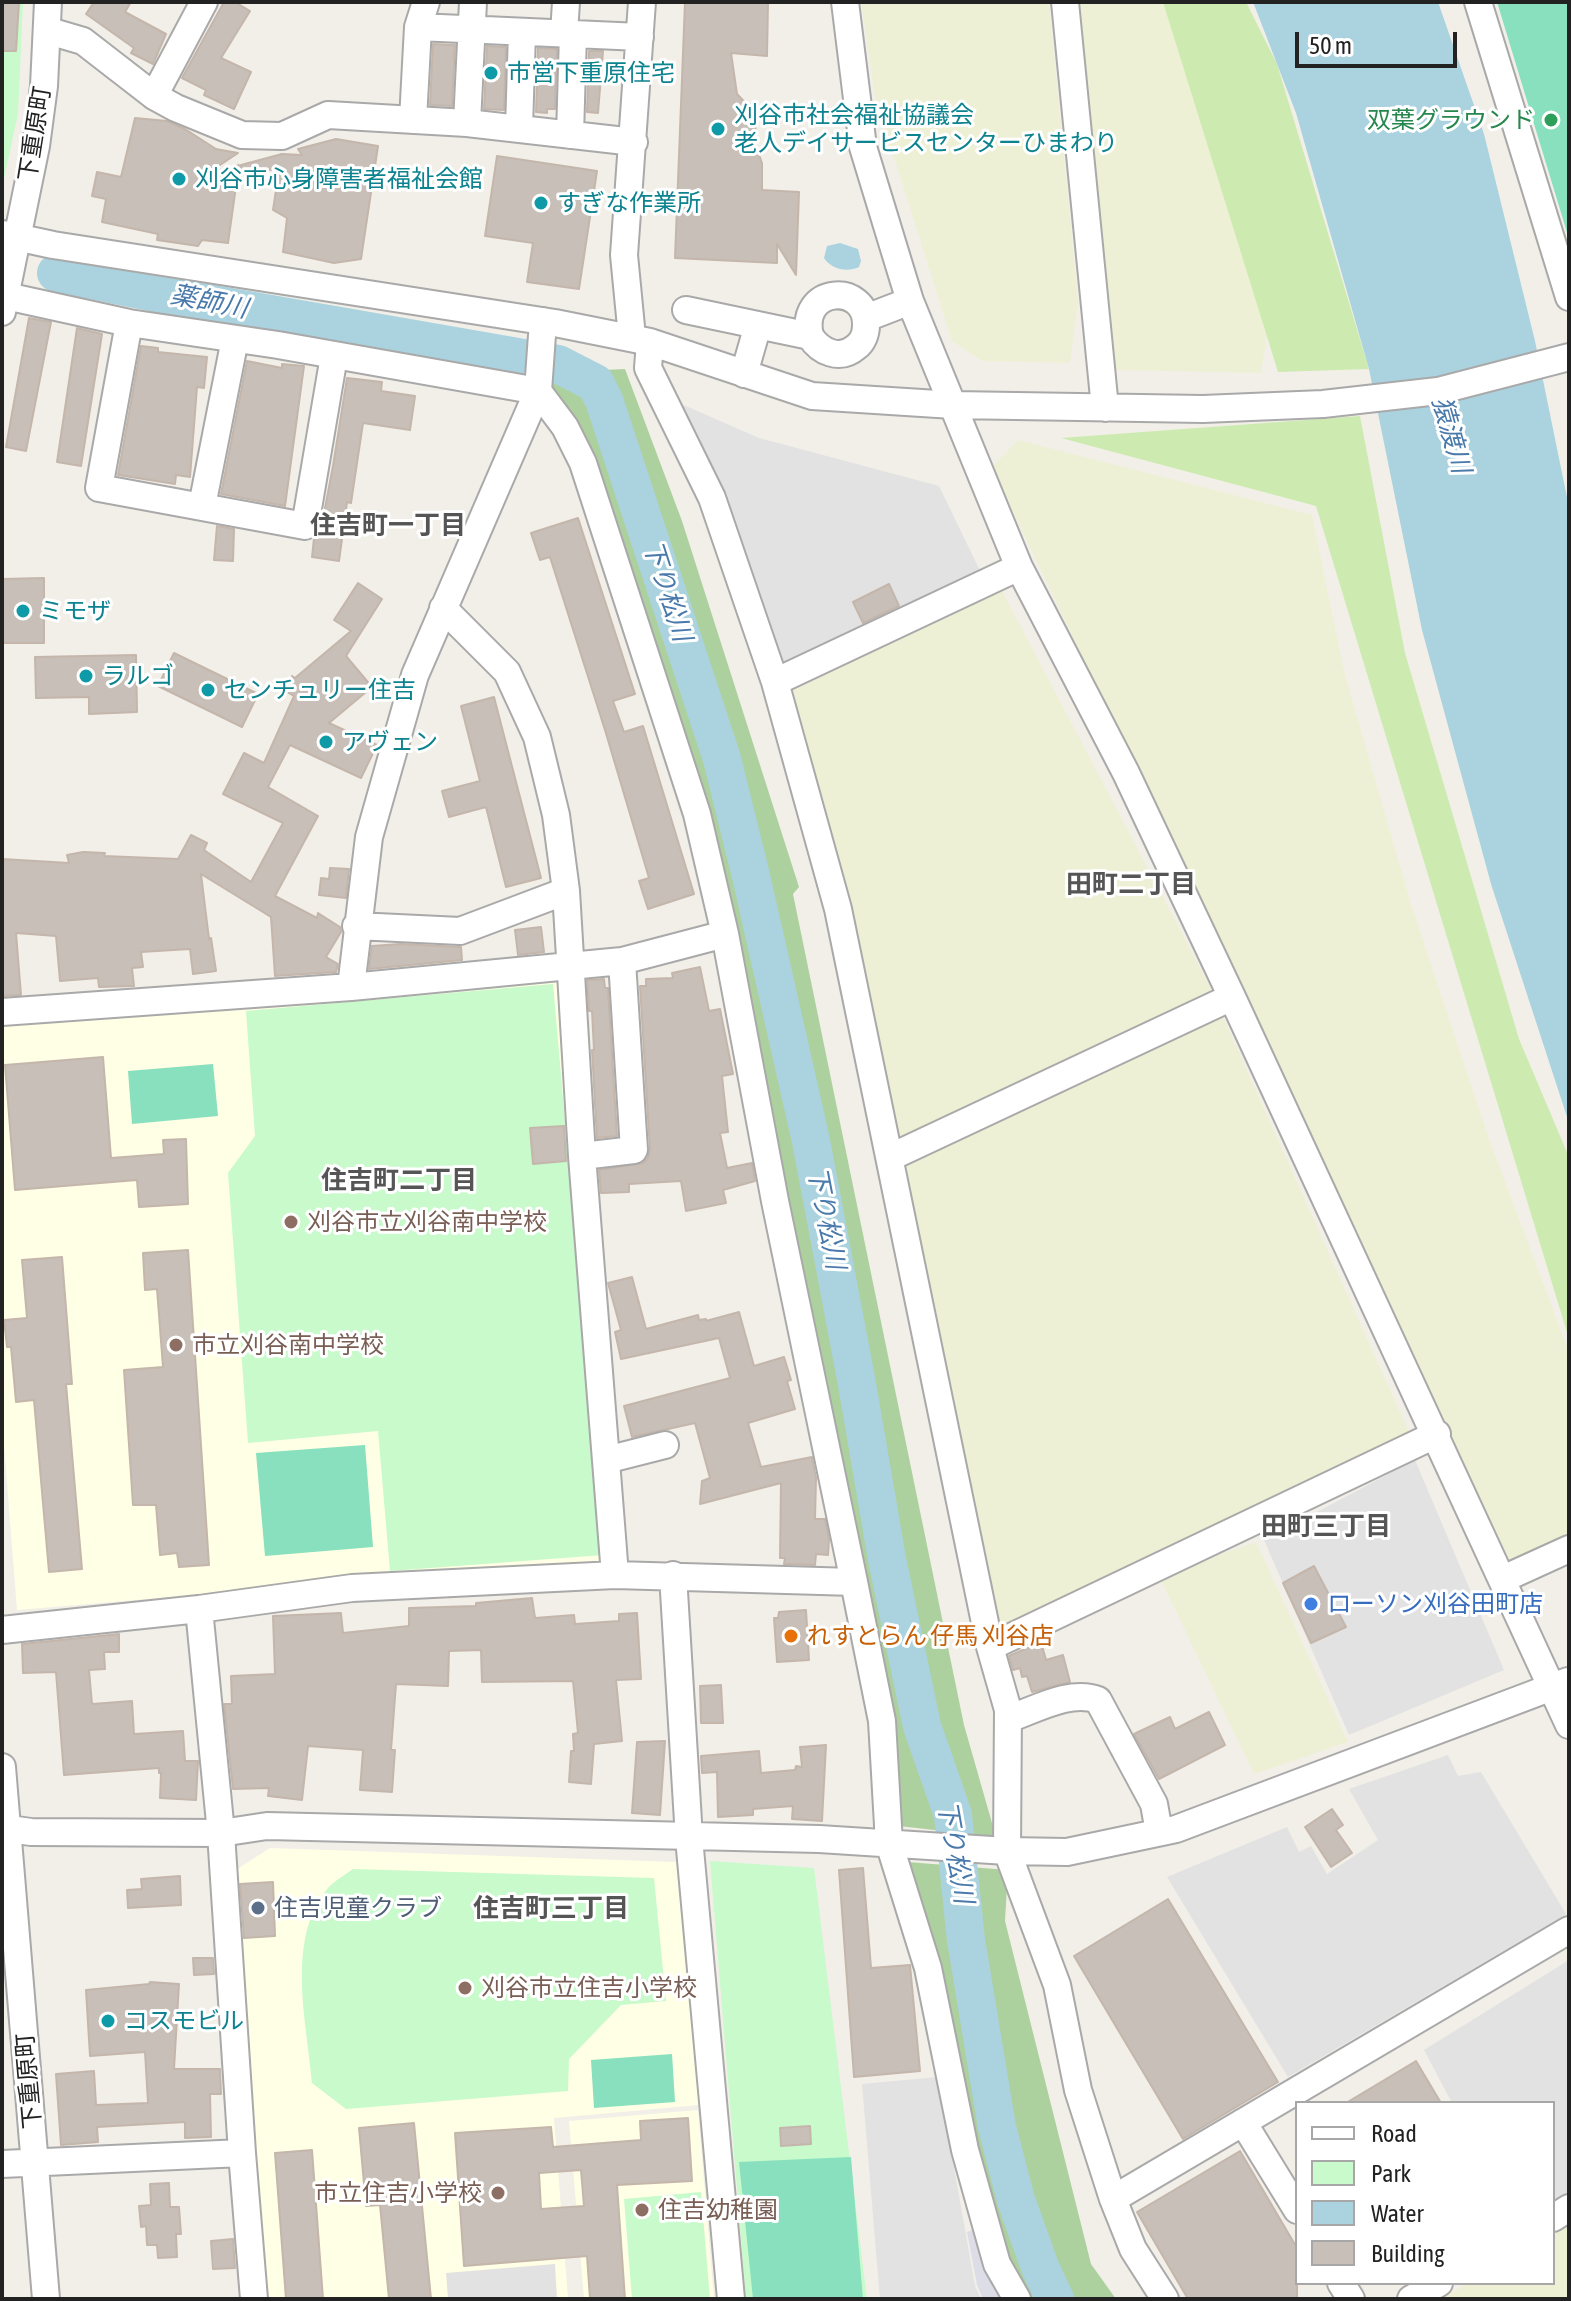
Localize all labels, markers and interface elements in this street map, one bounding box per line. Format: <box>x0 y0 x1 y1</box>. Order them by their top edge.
scale bar <box>1299 16 1461 66</box>
text: 50 m <box>1309 32 1352 59</box>
place label: 市営下重原住宅 <box>507 59 675 87</box>
marker: 市営下重原住宅 <box>482 64 500 82</box>
street label: 下重原町 <box>13 84 57 184</box>
place label: 刈谷市社会福祉協議会 老人デイサービスセンターひまわり <box>734 101 1118 157</box>
place label: 双葉グラウンド <box>1367 106 1535 134</box>
marker: 双葉グラウンド <box>1542 111 1560 129</box>
marker: 刈谷市社会福祉協議会 老人デイサービスセンターひまわり <box>709 120 727 138</box>
place label: 刈谷市心身障害者福祉会館 <box>195 165 483 193</box>
marker: 刈谷市心身障害者福祉会館 <box>170 170 188 188</box>
place label: すぎな作業所 <box>557 189 701 217</box>
marker: すぎな作業所 <box>532 194 550 212</box>
water label: 薬師川 <box>168 279 250 325</box>
water label: 猿渡川 <box>1425 393 1477 477</box>
district label: 住吉町一丁目 <box>310 510 466 542</box>
water label: 下り松川 <box>636 537 698 645</box>
place label: ミモザ <box>39 597 111 625</box>
marker: ミモザ <box>14 602 32 620</box>
place label: ラルゴ <box>102 662 174 690</box>
marker: ラルゴ <box>77 667 95 685</box>
place label: センチュリー住吉 <box>224 676 416 704</box>
marker: センチュリー住吉 <box>199 681 217 699</box>
place label: アヴェン <box>342 728 438 756</box>
marker: アヴェン <box>317 733 335 751</box>
district label: 田町二丁目 <box>1066 869 1196 901</box>
water label: 下り松川 <box>801 1164 851 1272</box>
district label: 住吉町二丁目 <box>321 1165 477 1197</box>
place label: 刈谷市立刈谷南中学校 <box>307 1208 547 1236</box>
marker: 刈谷市立刈谷南中学校 <box>282 1213 300 1231</box>
place label: 市立刈谷南中学校 <box>192 1331 384 1359</box>
marker: 市立刈谷南中学校 <box>167 1336 185 1354</box>
district label: 田町三丁目 <box>1261 1511 1391 1543</box>
place label: ローソン刈谷田町店 <box>1327 1590 1543 1618</box>
marker: ローソン刈谷田町店 <box>1302 1595 1320 1613</box>
place label: れすとらん 仔馬 刈谷店 <box>807 1622 1054 1650</box>
marker: れすとらん 仔馬 刈谷店 <box>782 1627 800 1645</box>
water label: 下り松川 <box>931 1798 979 1906</box>
district label: 住吉町三丁目 <box>473 1893 629 1925</box>
place label: 住吉児童クラブ <box>274 1894 442 1922</box>
marker: 住吉児童クラブ <box>249 1899 267 1917</box>
place label: 刈谷市立住吉小学校 <box>481 1974 697 2002</box>
marker: 刈谷市立住吉小学校 <box>456 1979 474 1997</box>
place label: コスモビル <box>124 2007 244 2035</box>
marker: コスモビル <box>99 2012 117 2030</box>
street label: 下重原町 <box>10 2032 48 2130</box>
legend <box>1295 2101 1555 2285</box>
text: Road <box>1371 2120 1417 2147</box>
text: Park <box>1371 2160 1411 2187</box>
place label: 市立住吉小学校 <box>314 2179 482 2207</box>
marker: 市立住吉小学校 <box>489 2184 507 2202</box>
place label: 住吉幼稚園 <box>658 2196 778 2224</box>
text: Water <box>1371 2200 1424 2227</box>
marker: 住吉幼稚園 <box>633 2201 651 2219</box>
text: Building <box>1371 2240 1444 2267</box>

